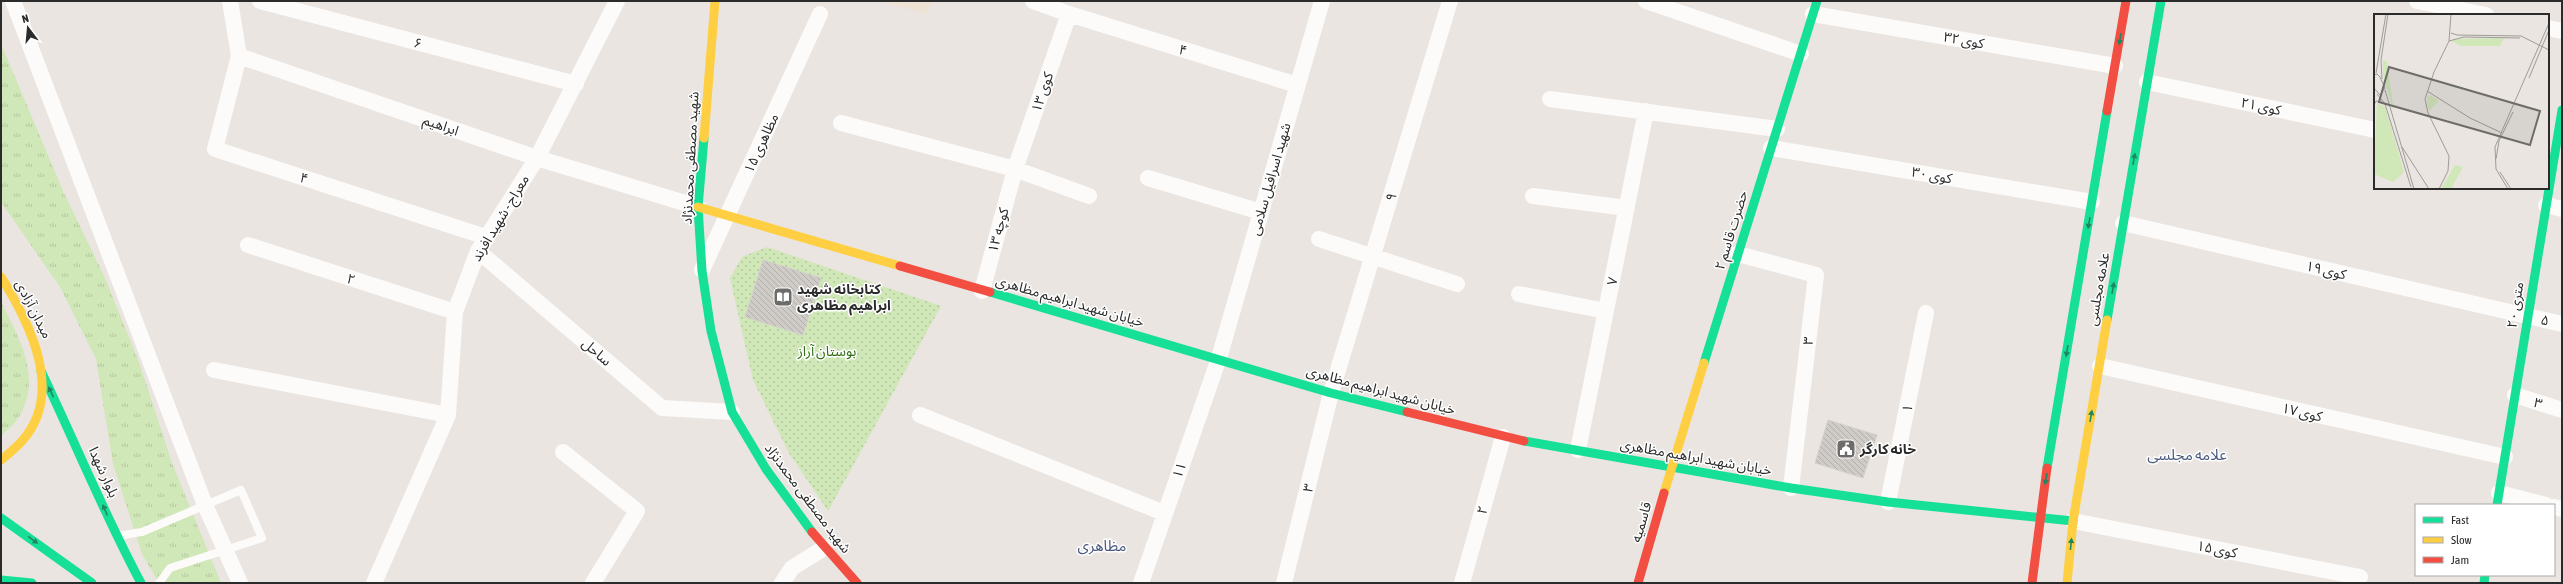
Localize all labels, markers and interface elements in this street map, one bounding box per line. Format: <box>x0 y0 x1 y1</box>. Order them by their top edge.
north arrow <box>8 8 48 48</box>
text: N <box>20 12 30 25</box>
inset map <box>2374 14 2549 189</box>
street label: کوی ۳۲ <box>1942 29 1986 52</box>
one-way arrow <box>2117 33 2123 46</box>
street label: ۶ <box>412 34 424 52</box>
street label: ۴ <box>1177 41 1189 59</box>
street label: کوی ۱۳ <box>1028 70 1057 114</box>
street label: شهید مصطفی محمدنژاد <box>679 91 702 225</box>
street label: کوی ۲۱ <box>2239 94 2283 119</box>
street label: ابراهیم <box>420 111 461 141</box>
street label: ۱۵ مظاهری <box>740 111 783 176</box>
street label: شهید اسرافیل سلامی <box>1246 121 1295 237</box>
one-way arrow <box>2131 153 2137 166</box>
street label: کوی ۳۰ <box>1910 164 1954 187</box>
street label: ۴ <box>298 169 310 187</box>
street label: معراج - شهید افرند <box>468 172 535 266</box>
street label: ۲ حضرت قاسم <box>1711 188 1754 272</box>
street label: ۹ <box>1382 191 1400 203</box>
street label: کوچه ۱۳ <box>984 206 1014 255</box>
one-way arrow <box>2086 217 2092 229</box>
street label: علامه مجلسی <box>2084 251 2113 327</box>
street label: کوی ۱۹ <box>2304 258 2348 283</box>
street label: ۲ <box>345 270 357 288</box>
street label: خیابان شهید ابراهیم مظاهری <box>993 272 1146 333</box>
street label: ۷ <box>1603 276 1621 286</box>
street label: میدان آزادی <box>12 277 56 341</box>
place label: کتابخانه شهید ابراهیم مظاهری <box>797 281 891 316</box>
street label: ۲۰ متری <box>2503 281 2528 329</box>
one-way arrow <box>2110 282 2116 294</box>
library icon: کتابخانه شهید ابراهیم مظاهری <box>772 286 794 308</box>
street label: ۵ <box>2539 311 2551 329</box>
street label: ساحل <box>578 335 615 370</box>
street label: ۳ <box>1800 336 1816 346</box>
park label: بوستان آراز <box>797 343 857 360</box>
one-way arrow <box>2064 345 2070 357</box>
street label: خیابان شهید ابراهیم مظاهری <box>1304 362 1457 421</box>
one-way arrow <box>48 386 54 398</box>
street label: ۳ <box>2532 394 2544 412</box>
street label: کوی ۱۷ <box>2280 400 2324 425</box>
street label: ۱ <box>1898 403 1916 413</box>
one-way arrow <box>2088 410 2094 422</box>
street label: خیابان شهید ابراهیم مظاهری <box>1618 436 1773 481</box>
public building icon: خانه کارگر <box>1835 438 1857 460</box>
street label: شهید مصطفی محمدنژاد <box>761 440 854 557</box>
place label: خانه کارگر <box>1859 441 1916 458</box>
street label: بلوار شهدا <box>85 444 122 500</box>
district label: علامه مجلسی <box>2147 446 2227 464</box>
street label: ۱۱ <box>1169 460 1189 480</box>
one-way arrow <box>2042 473 2048 485</box>
street label: ۳ <box>1299 482 1317 494</box>
street label: قاسمیه <box>1628 500 1654 544</box>
one-way arrow <box>102 504 108 516</box>
street label: ۲ <box>1473 504 1491 516</box>
legend <box>2415 504 2555 576</box>
text: Fast <box>2451 513 2469 527</box>
text: Slow <box>2451 533 2472 547</box>
one-way arrow <box>27 536 38 544</box>
district label: مظاهری <box>1078 537 1126 555</box>
street label: کوی ۱۵ <box>2195 537 2239 562</box>
one-way arrow <box>2067 538 2074 550</box>
text: Jam <box>2451 553 2469 567</box>

